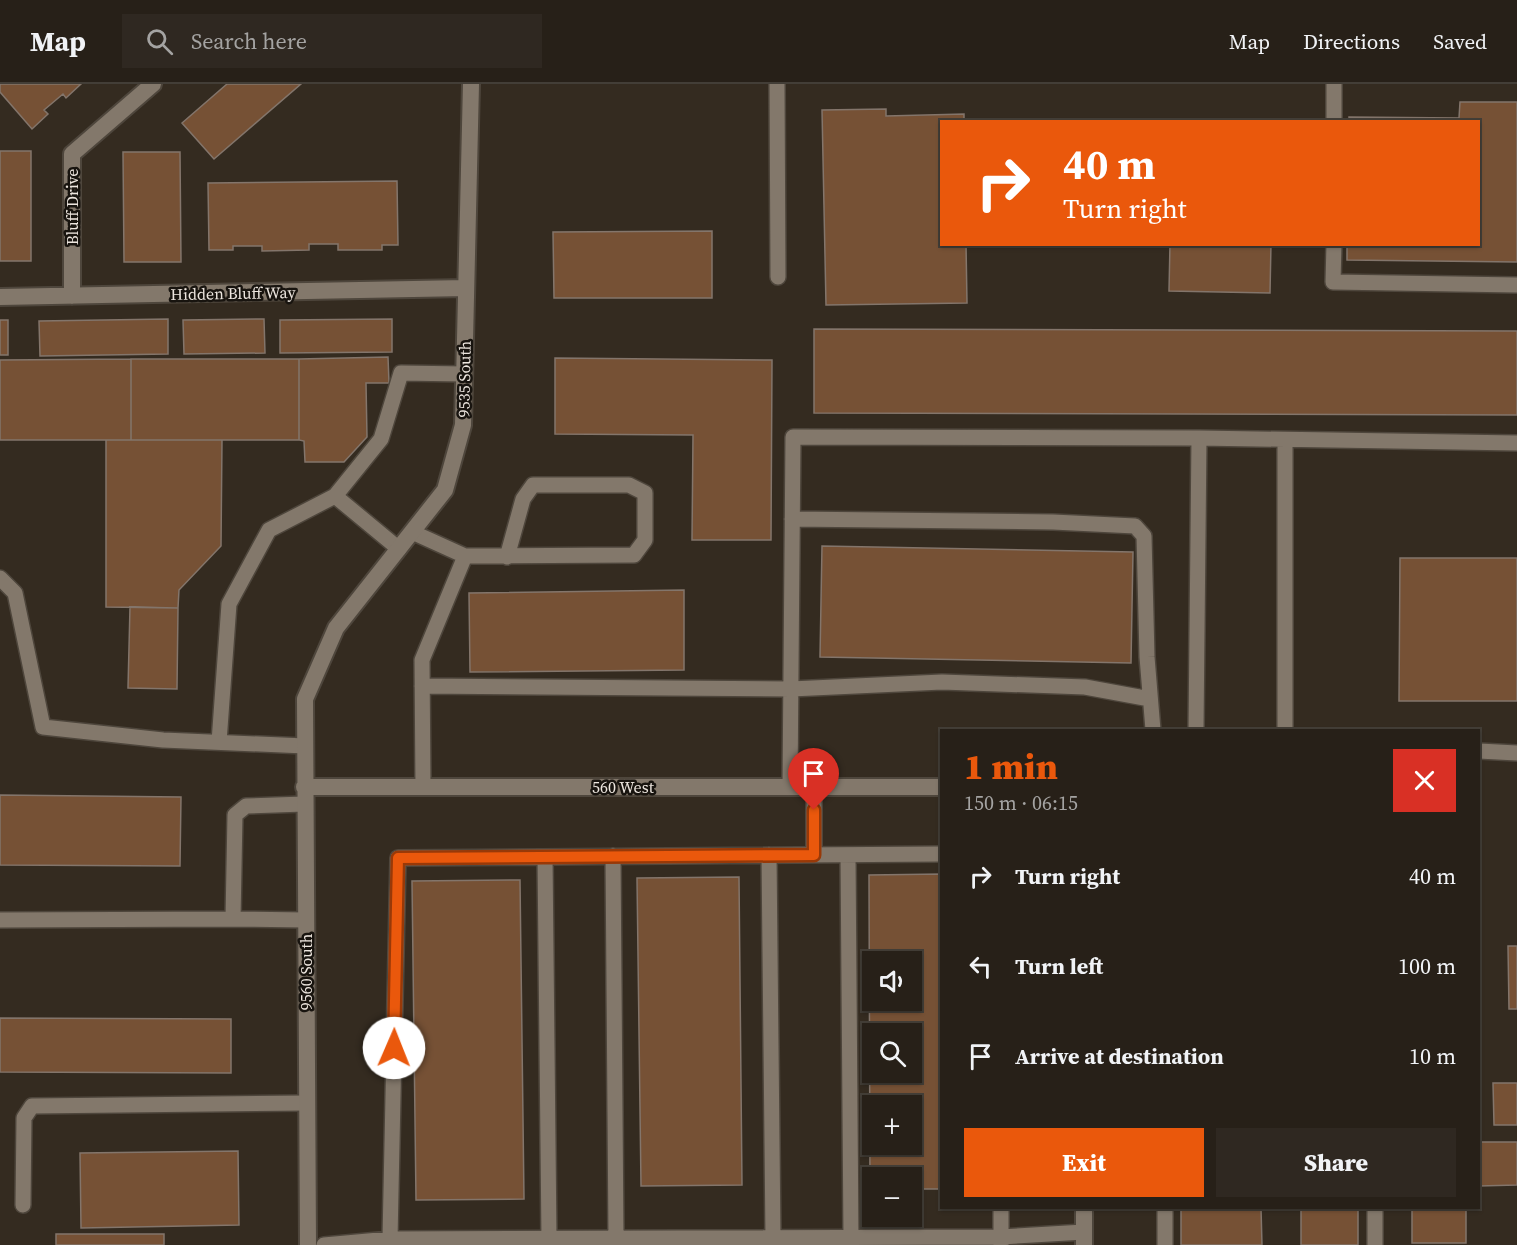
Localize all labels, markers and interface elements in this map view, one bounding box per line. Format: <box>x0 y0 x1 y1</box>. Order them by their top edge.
search box <box>122 14 542 68</box>
text: Map <box>30 22 86 60</box>
icon: search <box>143 25 176 58</box>
text: Search here <box>191 26 307 56</box>
text: Map <box>1229 27 1270 56</box>
text: Directions <box>1303 27 1400 56</box>
text: Saved <box>1433 27 1487 56</box>
text: 40 m <box>1063 135 1156 193</box>
icon: right <box>964 144 1042 222</box>
street label: Bluff Drive <box>61 169 83 245</box>
text: Turn right <box>1063 190 1187 227</box>
street label: Hidden Bluff Way <box>170 281 297 305</box>
street label: 9535 South <box>452 340 476 418</box>
text: 1 min <box>964 742 1058 791</box>
pin <box>788 748 839 810</box>
button: close <box>1393 749 1456 812</box>
icon: arrive <box>797 757 830 790</box>
street label: 560 West <box>592 776 655 798</box>
text: 150 m · 06:15 <box>964 789 1078 817</box>
icon: right <box>964 860 997 893</box>
text: Turn right <box>1015 861 1120 891</box>
text: 40 m <box>1409 861 1456 891</box>
street label: 9560 South <box>295 933 317 1010</box>
icon: left <box>964 950 997 983</box>
map controls <box>862 951 922 1227</box>
button: sound <box>862 951 922 1011</box>
text: Turn left <box>1015 951 1103 981</box>
text: 100 m <box>1398 951 1456 981</box>
position arrow <box>362 1016 426 1080</box>
button: search <box>862 1023 922 1083</box>
icon: arrive <box>964 1040 997 1073</box>
text: Arrive at destination <box>1015 1041 1224 1071</box>
text: 10 m <box>1409 1041 1456 1071</box>
button: + <box>862 1095 922 1155</box>
button: Exit <box>964 1128 1204 1197</box>
button: Share <box>1216 1128 1456 1197</box>
button: − <box>862 1167 922 1227</box>

